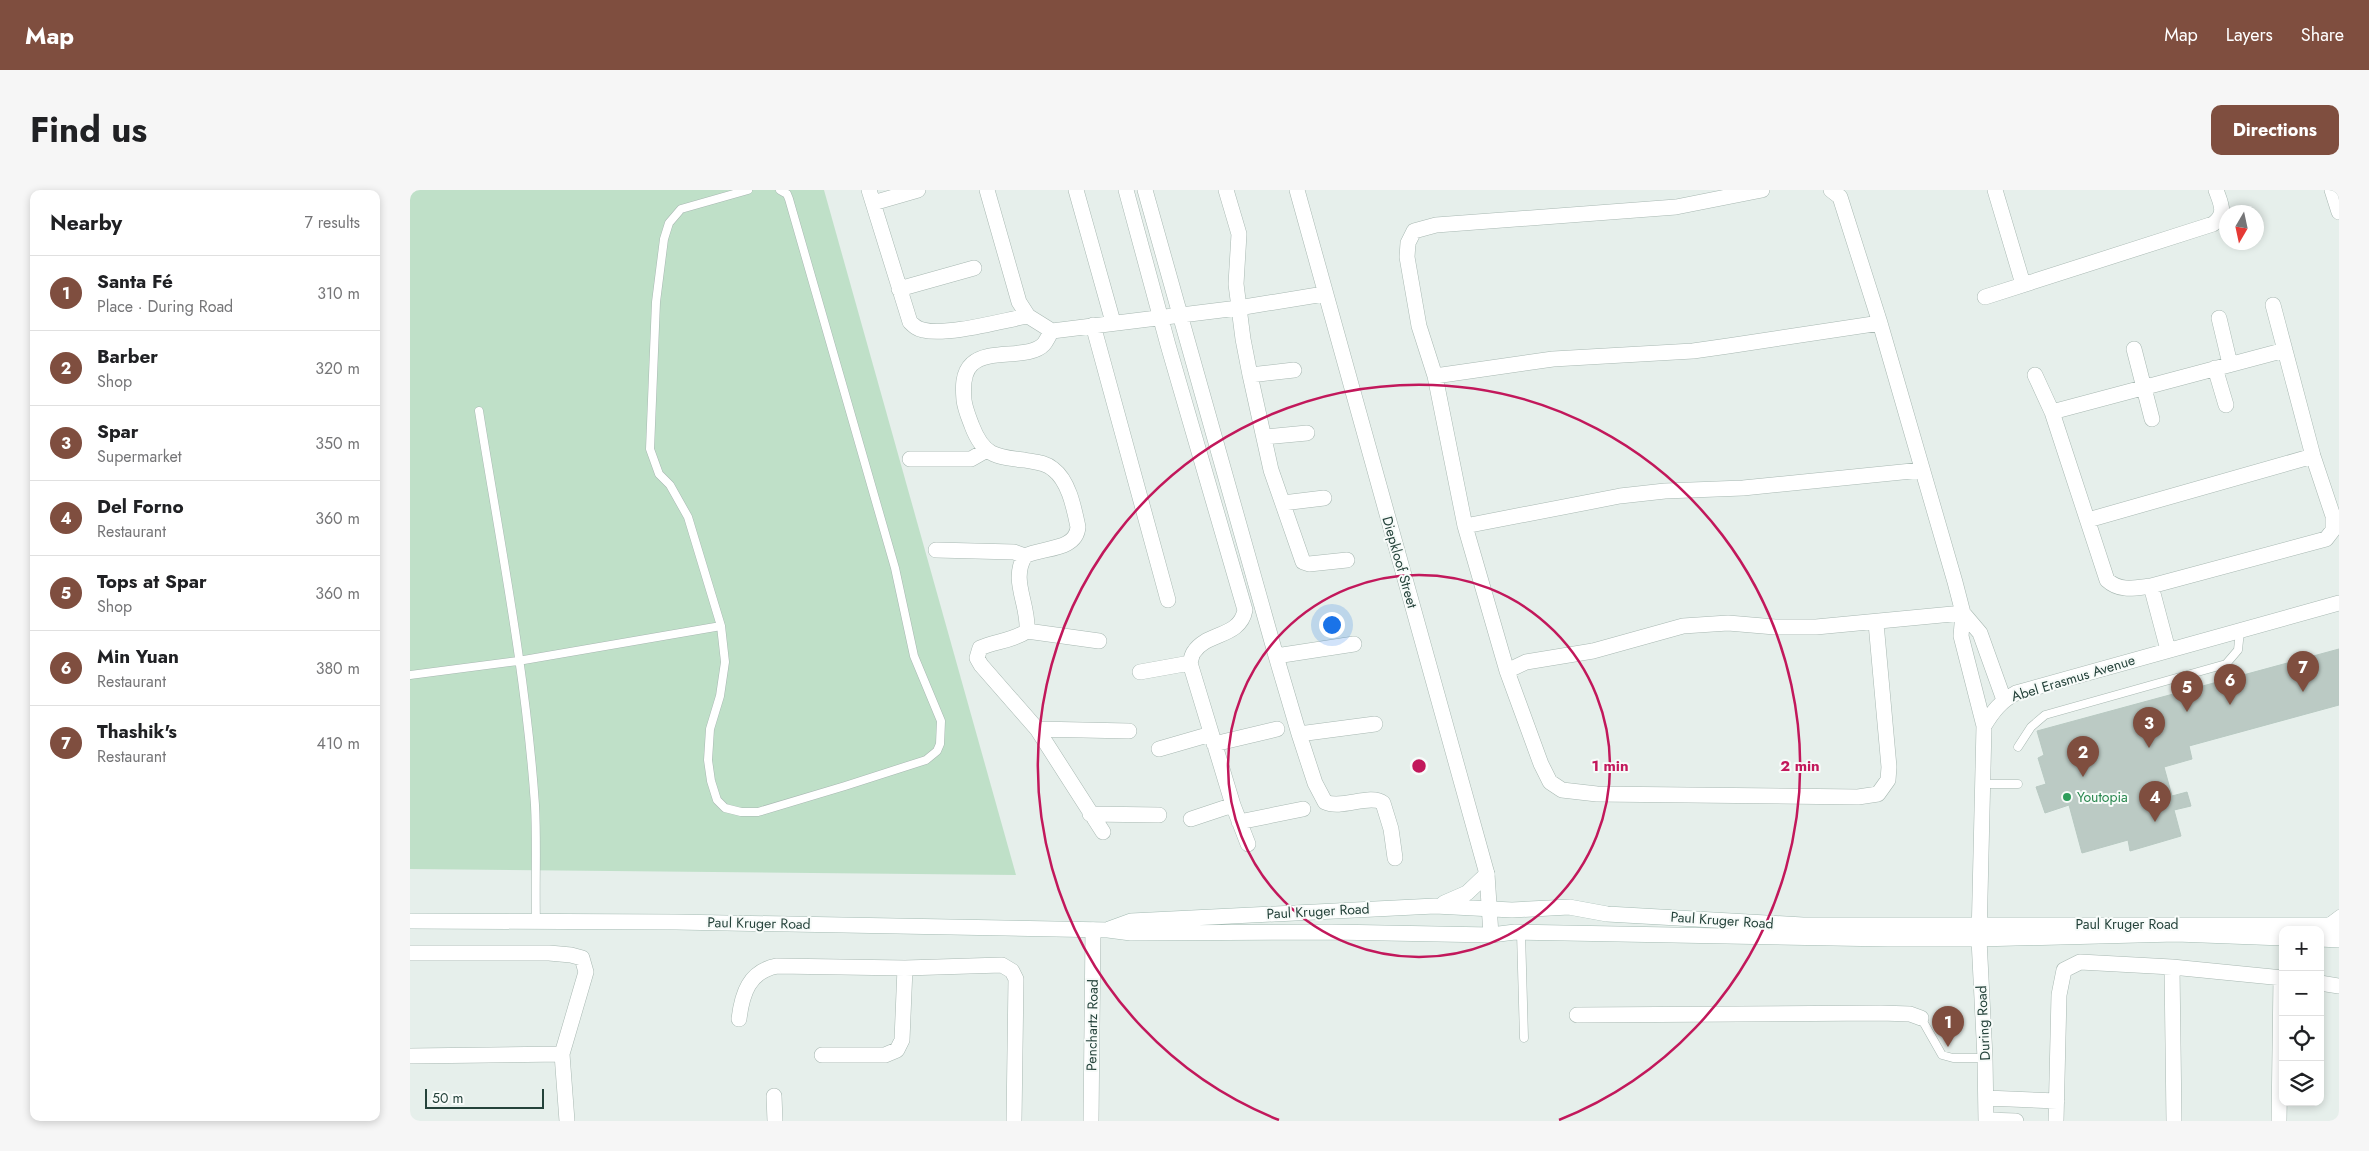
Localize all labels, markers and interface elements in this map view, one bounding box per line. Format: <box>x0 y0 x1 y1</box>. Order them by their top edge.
text: Map <box>25 18 74 53</box>
text: Map <box>2164 22 2198 48</box>
text: Layers <box>2226 22 2273 48</box>
text: Share <box>2301 22 2344 48</box>
text: Find us <box>30 105 147 155</box>
button: Directions <box>2211 105 2339 155</box>
north arrow <box>2219 205 2264 250</box>
text: Nearby <box>50 208 122 238</box>
text: 7 results <box>304 211 360 234</box>
text: Santa Fé <box>97 268 173 295</box>
text: 1 <box>62 282 70 305</box>
text: 310 m <box>317 282 360 305</box>
text: Place · During Road <box>97 295 233 318</box>
text: Barber <box>97 343 158 370</box>
text: 2 <box>61 357 71 380</box>
text: 320 m <box>315 357 360 380</box>
text: Shop <box>97 370 132 393</box>
text: Spar <box>97 418 139 445</box>
text: 3 <box>61 432 71 455</box>
text: 350 m <box>315 432 360 455</box>
text: Supermarket <box>97 445 182 468</box>
text: Del Forno <box>97 493 184 520</box>
text: 4 <box>60 507 72 530</box>
text: 360 m <box>315 507 360 530</box>
street label: Diepkloof Street <box>1377 514 1423 611</box>
text: Restaurant <box>97 520 166 543</box>
text: Tops at Spar <box>97 568 207 595</box>
text: 5 <box>61 582 71 605</box>
text: 360 m <box>315 582 360 605</box>
text: Shop <box>97 595 132 618</box>
your location <box>1319 612 1345 638</box>
text: Min Yuan <box>97 643 179 670</box>
street label: Abel Erasmus Avenue <box>2009 650 2137 706</box>
pin: 7 <box>2287 651 2319 692</box>
text: 6 <box>61 657 71 680</box>
text: 380 m <box>316 657 360 680</box>
pin: 6 <box>2214 664 2246 705</box>
text: Restaurant <box>97 670 166 693</box>
pin: 5 <box>2171 671 2203 712</box>
pin: 3 <box>2133 707 2165 748</box>
text: Thashik's <box>97 718 177 745</box>
text: 7 <box>61 732 71 755</box>
text: 410 m <box>317 732 360 755</box>
pin: 2 <box>2067 736 2099 777</box>
text: Restaurant <box>97 745 166 768</box>
text: 1 min <box>1591 755 1629 777</box>
text: 2 min <box>1780 755 1820 777</box>
centre of rings <box>1410 757 1428 775</box>
pin: 4 <box>2139 781 2171 822</box>
place label: Youtopia <box>2077 787 2128 807</box>
marker: Youtopia <box>2061 791 2073 803</box>
street label: Paul Kruger Road <box>1266 898 1370 924</box>
street label: Paul Kruger Road <box>1670 906 1774 934</box>
street label: Paul Kruger Road <box>707 912 811 934</box>
street label: Paul Kruger Road <box>2075 914 2179 934</box>
map controls <box>2279 926 2324 1106</box>
button: + <box>2279 926 2324 971</box>
button: − <box>2279 971 2324 1016</box>
street label: Penchartz Road <box>1081 979 1103 1071</box>
street label: During Road <box>1971 985 1995 1061</box>
pin: 1 <box>1932 1006 1964 1047</box>
button: locate <box>2279 1016 2324 1061</box>
button: layers <box>2279 1061 2324 1106</box>
scale bar <box>425 1086 544 1109</box>
text: 50 m <box>432 1088 463 1108</box>

